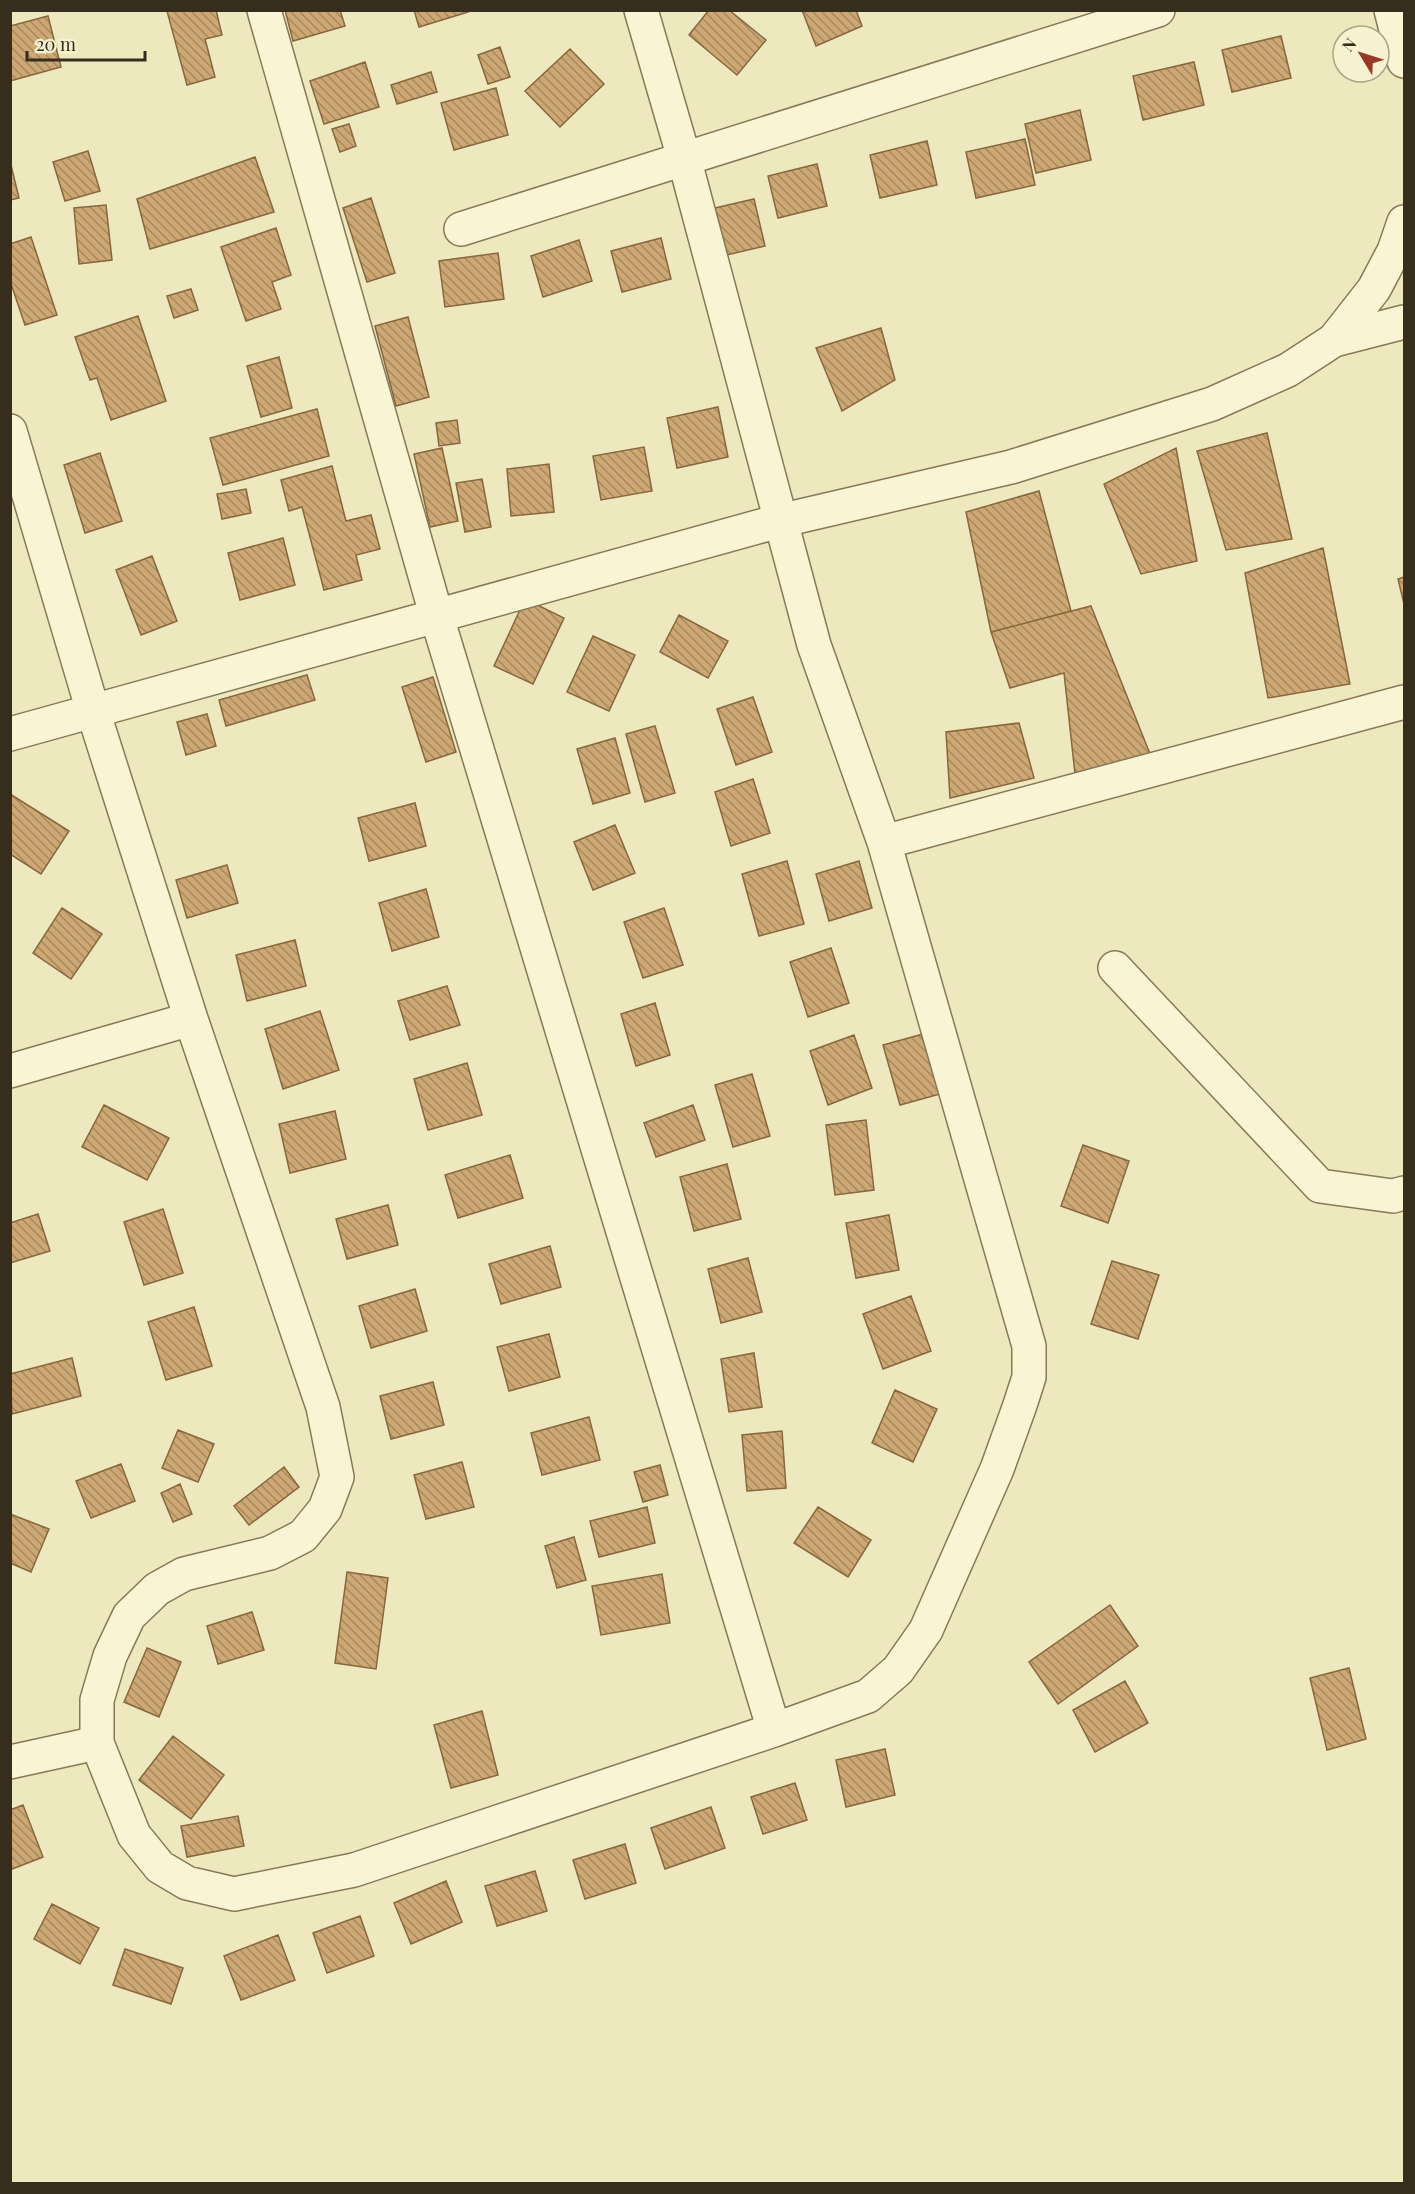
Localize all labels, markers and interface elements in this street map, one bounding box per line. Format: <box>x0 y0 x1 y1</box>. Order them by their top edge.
scale bar <box>27 24 146 62</box>
north arrow <box>1331 24 1391 84</box>
text: 20 m <box>36 32 76 56</box>
text: N <box>1337 33 1361 55</box>

